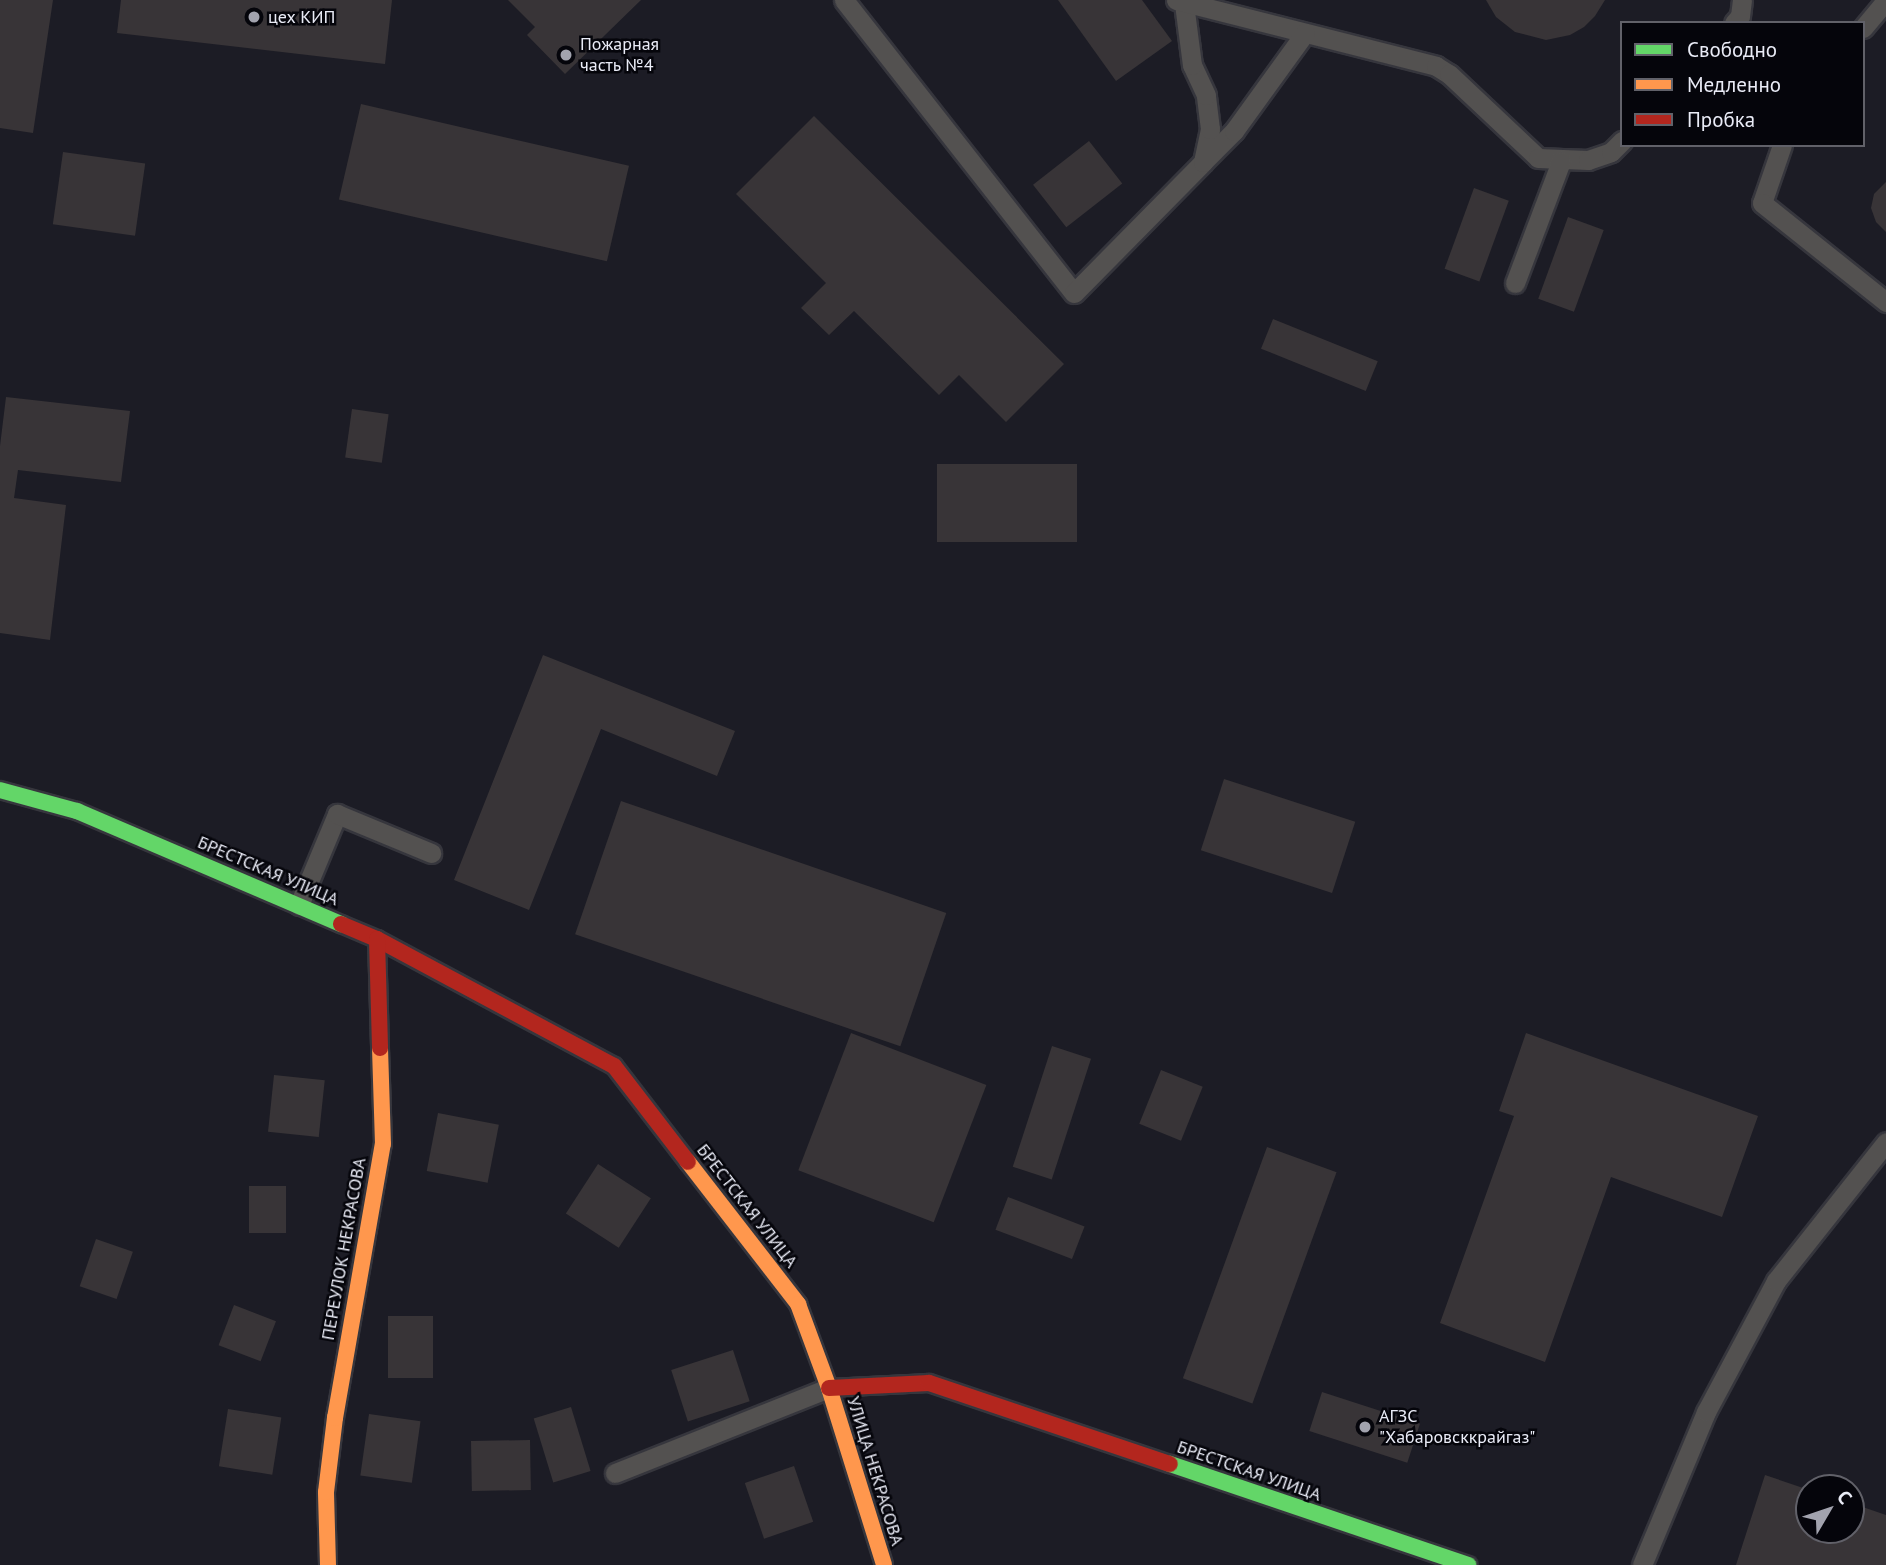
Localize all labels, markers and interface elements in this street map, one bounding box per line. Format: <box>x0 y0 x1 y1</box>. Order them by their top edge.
place label: цех КИП <box>268 6 336 28</box>
marker: цех КИП <box>246 9 262 25</box>
legend <box>1620 21 1865 147</box>
place label: Пожарная часть №4 <box>580 34 659 76</box>
text: Свободно <box>1687 36 1777 63</box>
marker: Пожарная часть №4 <box>558 47 574 63</box>
text: Медленно <box>1687 71 1781 98</box>
text: Пробка <box>1687 106 1755 133</box>
street label: БРЕСТСКАЯ УЛИЦА <box>194 831 342 911</box>
street label: БРЕСТСКАЯ УЛИЦА <box>692 1140 802 1272</box>
street label: ПЕРЕУЛОК НЕКРАСОВА <box>317 1156 371 1342</box>
street label: УЛИЦА НЕКРАСОВА <box>842 1393 908 1549</box>
place label: АГЗС "Хабаровсккрайгаз" <box>1379 1406 1535 1448</box>
marker: АГЗС "Хабаровсккрайгаз" <box>1357 1419 1373 1435</box>
street label: БРЕСТСКАЯ УЛИЦА <box>1174 1436 1324 1506</box>
north arrow <box>1795 1474 1865 1544</box>
text: С <box>1832 1485 1857 1509</box>

